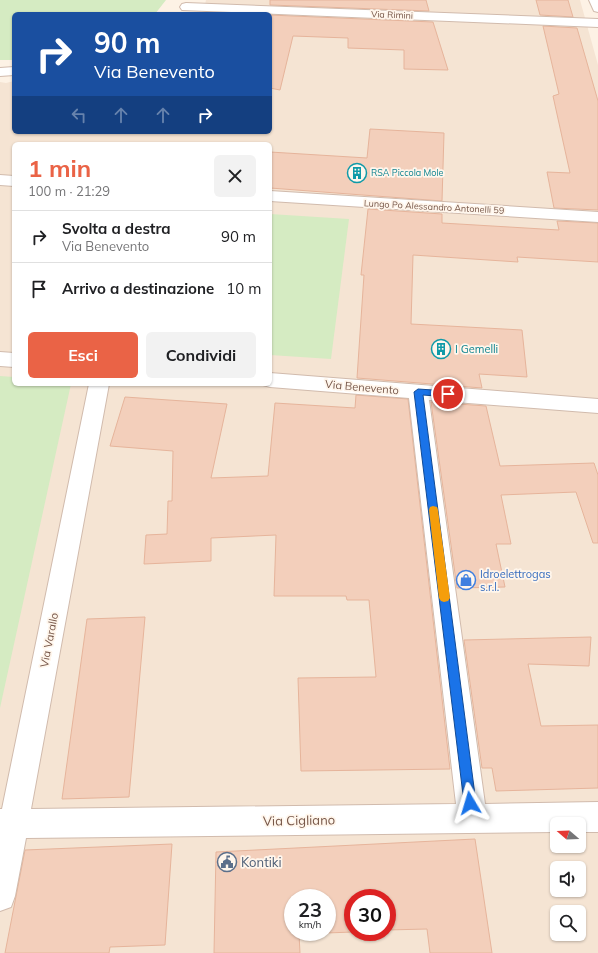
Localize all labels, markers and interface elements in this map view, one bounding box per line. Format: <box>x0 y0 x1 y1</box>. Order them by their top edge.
street label: Via Rimini <box>371 8 413 21</box>
text: 90 m <box>94 25 160 60</box>
icon: right <box>28 28 80 80</box>
text: Via Benevento <box>94 60 215 83</box>
icon: left <box>68 104 90 126</box>
icon: ahead <box>110 104 132 126</box>
icon: ahead <box>152 104 174 126</box>
icon: right <box>194 104 216 126</box>
text: 1 min <box>28 153 91 183</box>
button: close <box>214 155 256 197</box>
building icon: RSA Piccola Mole <box>346 162 368 184</box>
place label: RSA Piccola Mole <box>371 167 444 178</box>
text: 100 m · 21:29 <box>28 183 110 199</box>
street label: Lungo Po Alessandro Antonelli 59 <box>364 197 505 216</box>
text: Svolta a destra <box>62 219 171 238</box>
icon: right <box>28 226 50 248</box>
text: 90 m <box>221 227 256 246</box>
text: Via Benevento <box>62 238 149 254</box>
icon: arrive <box>28 278 50 300</box>
text: Arrivo a destinazione <box>62 279 214 298</box>
text: 10 m <box>226 279 261 298</box>
button: Esci <box>28 332 138 378</box>
button: Condividi <box>146 332 256 378</box>
building icon: I Gemelli <box>430 338 452 360</box>
place label: I Gemelli <box>455 342 498 356</box>
street label: Via Benevento <box>325 377 399 397</box>
pin <box>431 377 465 411</box>
icon: arrive <box>437 383 459 405</box>
place label: Idroelettrogas s.r.l. <box>480 567 551 594</box>
shop icon: Idroelettrogas s.r.l. <box>455 569 477 591</box>
street label: Via Varallo <box>37 611 61 669</box>
position arrow <box>449 782 491 824</box>
street label: Via Cigliano <box>263 811 335 829</box>
north arrow <box>550 817 586 853</box>
map controls <box>550 817 586 941</box>
public building icon: Kontiki <box>216 851 238 873</box>
place label: Kontiki <box>241 854 282 870</box>
button: sound <box>550 861 586 897</box>
speed limit sign: 30 <box>344 889 396 941</box>
text: 23 <box>298 897 322 922</box>
button: search <box>550 905 586 941</box>
text: km/h <box>299 918 321 931</box>

